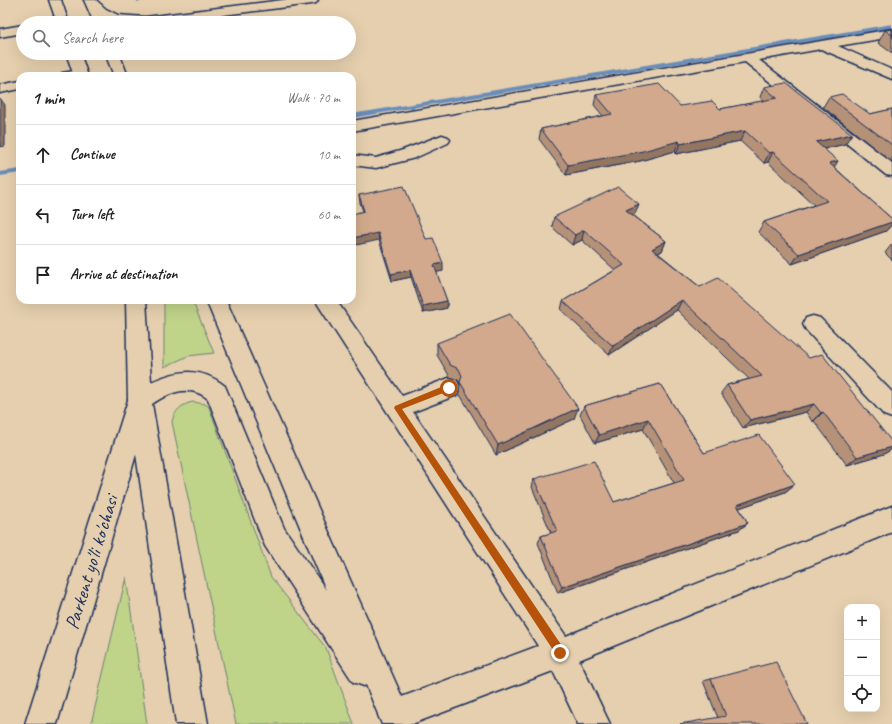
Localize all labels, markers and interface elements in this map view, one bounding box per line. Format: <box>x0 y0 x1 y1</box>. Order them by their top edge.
search box <box>16 16 356 60</box>
icon: search <box>30 27 52 49</box>
text: Search here <box>62 29 123 48</box>
text: 1 min <box>32 88 65 109</box>
text: Walk · 70 m <box>287 90 340 106</box>
icon: ahead <box>32 144 54 166</box>
text: Continue <box>70 145 115 164</box>
text: 10 m <box>318 147 340 163</box>
icon: left <box>32 204 54 226</box>
text: Turn left <box>70 205 113 224</box>
text: 60 m <box>318 207 340 223</box>
icon: arrive <box>32 264 54 286</box>
text: Arrive at destination <box>70 265 177 284</box>
route start <box>440 379 458 397</box>
street label: Parkent yo'li ko'chasi <box>59 490 124 632</box>
map controls <box>844 604 880 712</box>
button: + <box>844 604 880 640</box>
button: − <box>844 640 880 676</box>
route end <box>551 644 569 662</box>
button: locate <box>844 676 880 712</box>

